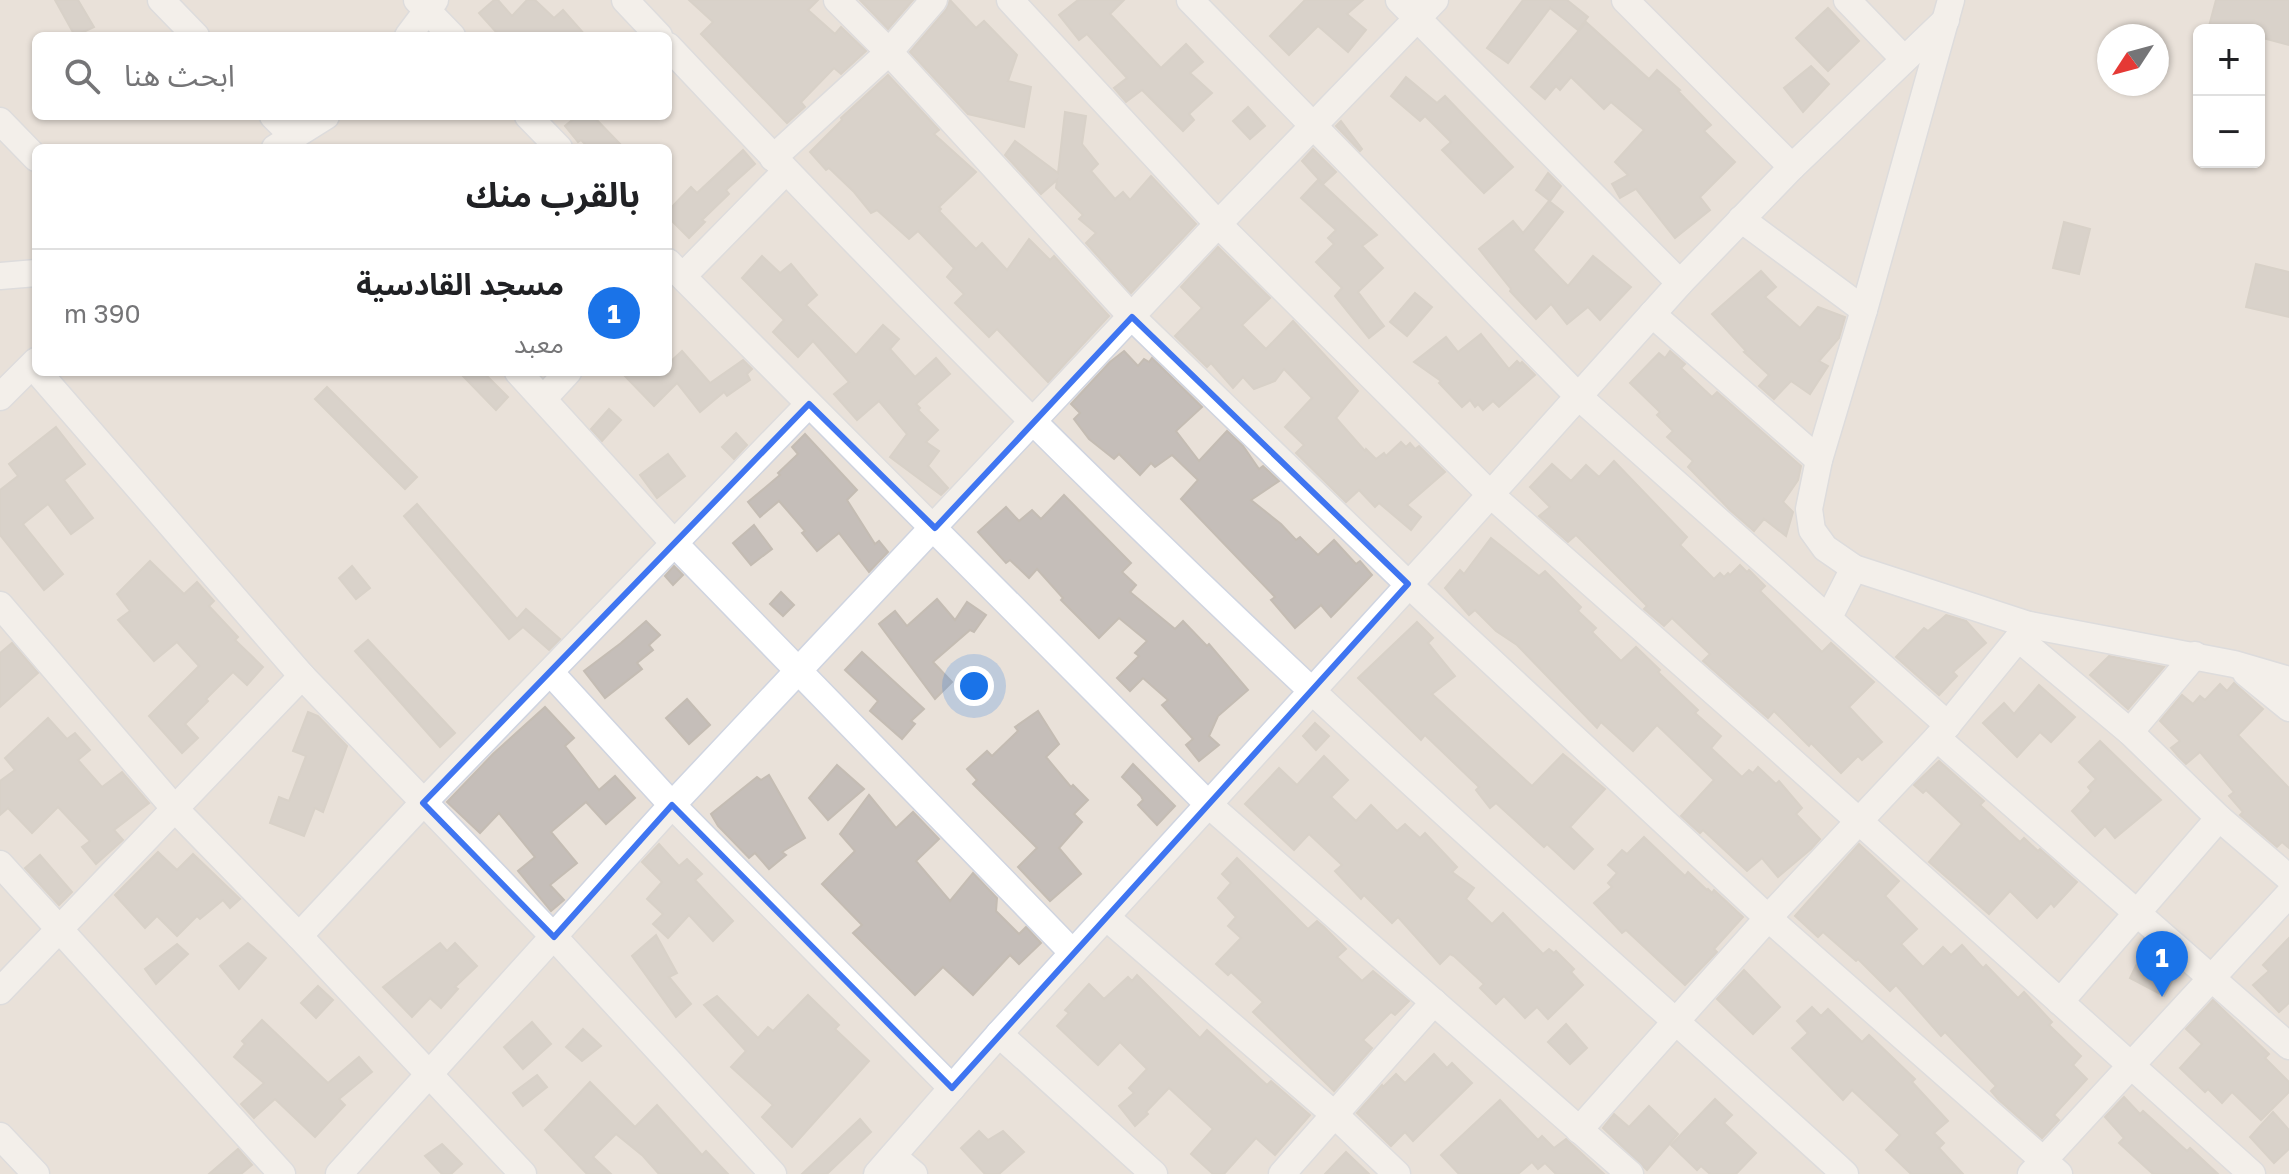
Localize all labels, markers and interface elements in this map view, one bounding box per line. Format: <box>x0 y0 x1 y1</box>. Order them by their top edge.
north arrow <box>2097 24 2169 96</box>
map controls <box>2193 24 2265 168</box>
button: + <box>2193 24 2265 96</box>
search box <box>32 32 672 120</box>
icon: search <box>60 54 104 98</box>
text: ابحث هنا <box>124 57 235 93</box>
button: − <box>2193 96 2265 168</box>
text: بالقرب منك <box>466 174 640 214</box>
text: مسجد القادسية <box>356 266 564 302</box>
text: 390 m <box>64 298 141 329</box>
text: 1 <box>607 298 621 329</box>
text: معبد <box>514 328 564 359</box>
your location <box>954 666 994 706</box>
pin: 1 <box>2136 931 2188 997</box>

